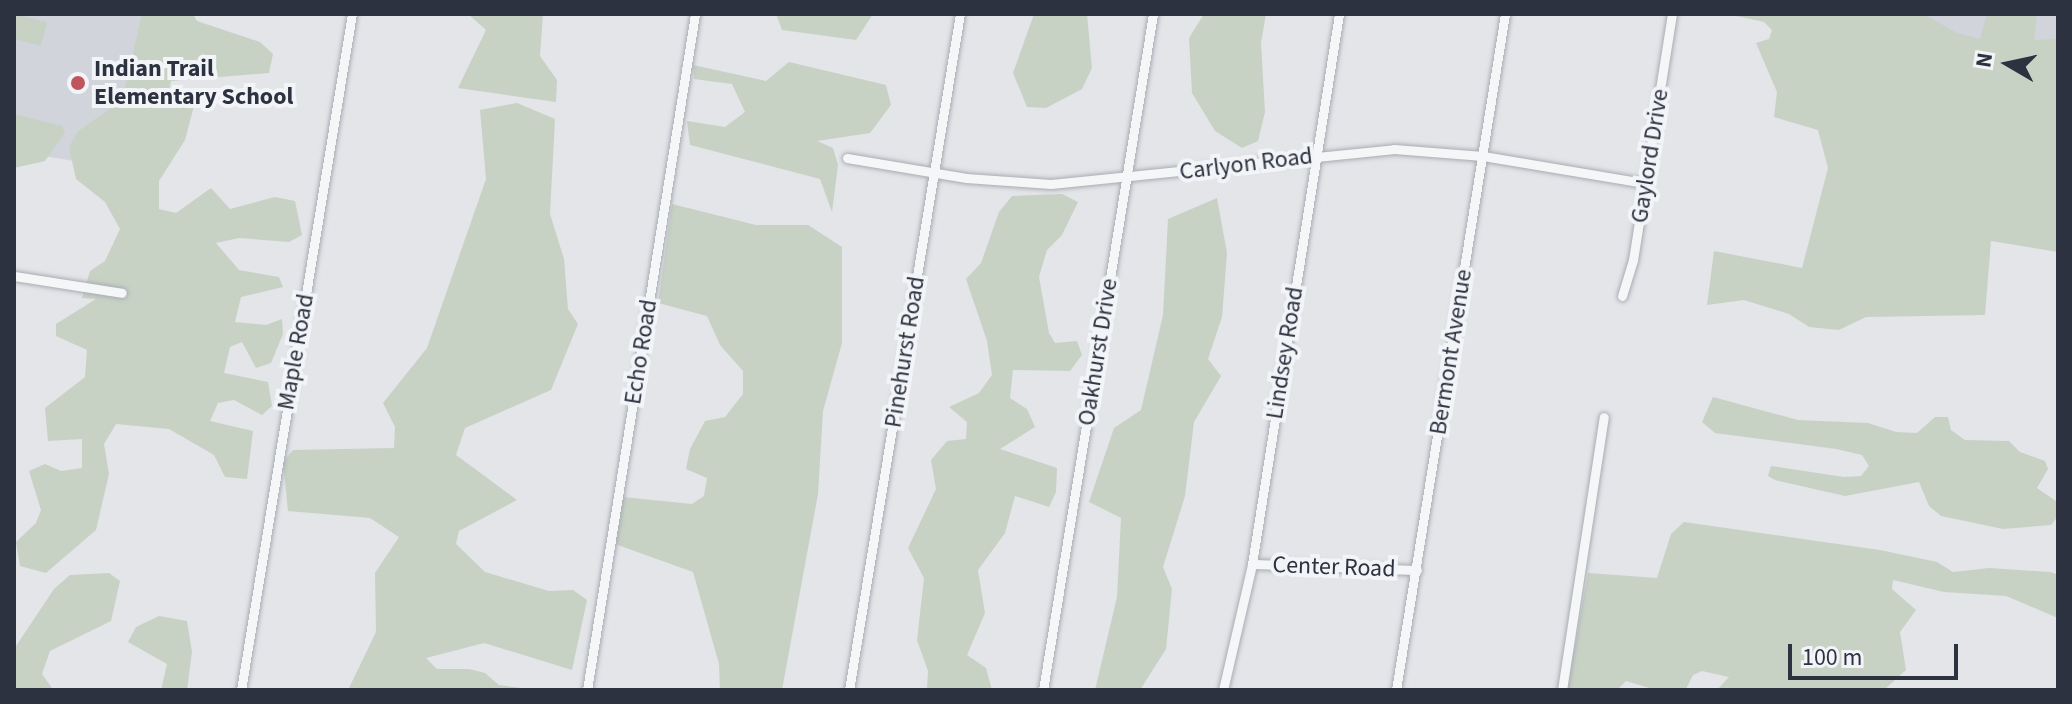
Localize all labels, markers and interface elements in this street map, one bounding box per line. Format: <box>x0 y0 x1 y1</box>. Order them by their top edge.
north arrow <box>1968 24 2048 104</box>
text: N <box>1967 51 2001 70</box>
place label: Indian Trail Elementary School <box>94 55 293 111</box>
marker: Indian Trail Elementary School <box>69 74 87 92</box>
street label: Gaylord Drive <box>1625 87 1675 225</box>
street label: Carlyon Road <box>1178 142 1314 186</box>
street label: Bermont Avenue <box>1424 267 1478 437</box>
street label: Pinehurst Road <box>879 274 931 430</box>
street label: Oakhurst Drive <box>1072 276 1124 428</box>
street label: Lindsey Road <box>1260 285 1310 421</box>
street label: Maple Road <box>272 292 320 412</box>
street label: Echo Road <box>619 298 663 406</box>
street label: Center Road <box>1272 550 1396 584</box>
scale bar <box>1792 628 1962 678</box>
text: 100 m <box>1802 640 1862 675</box>

